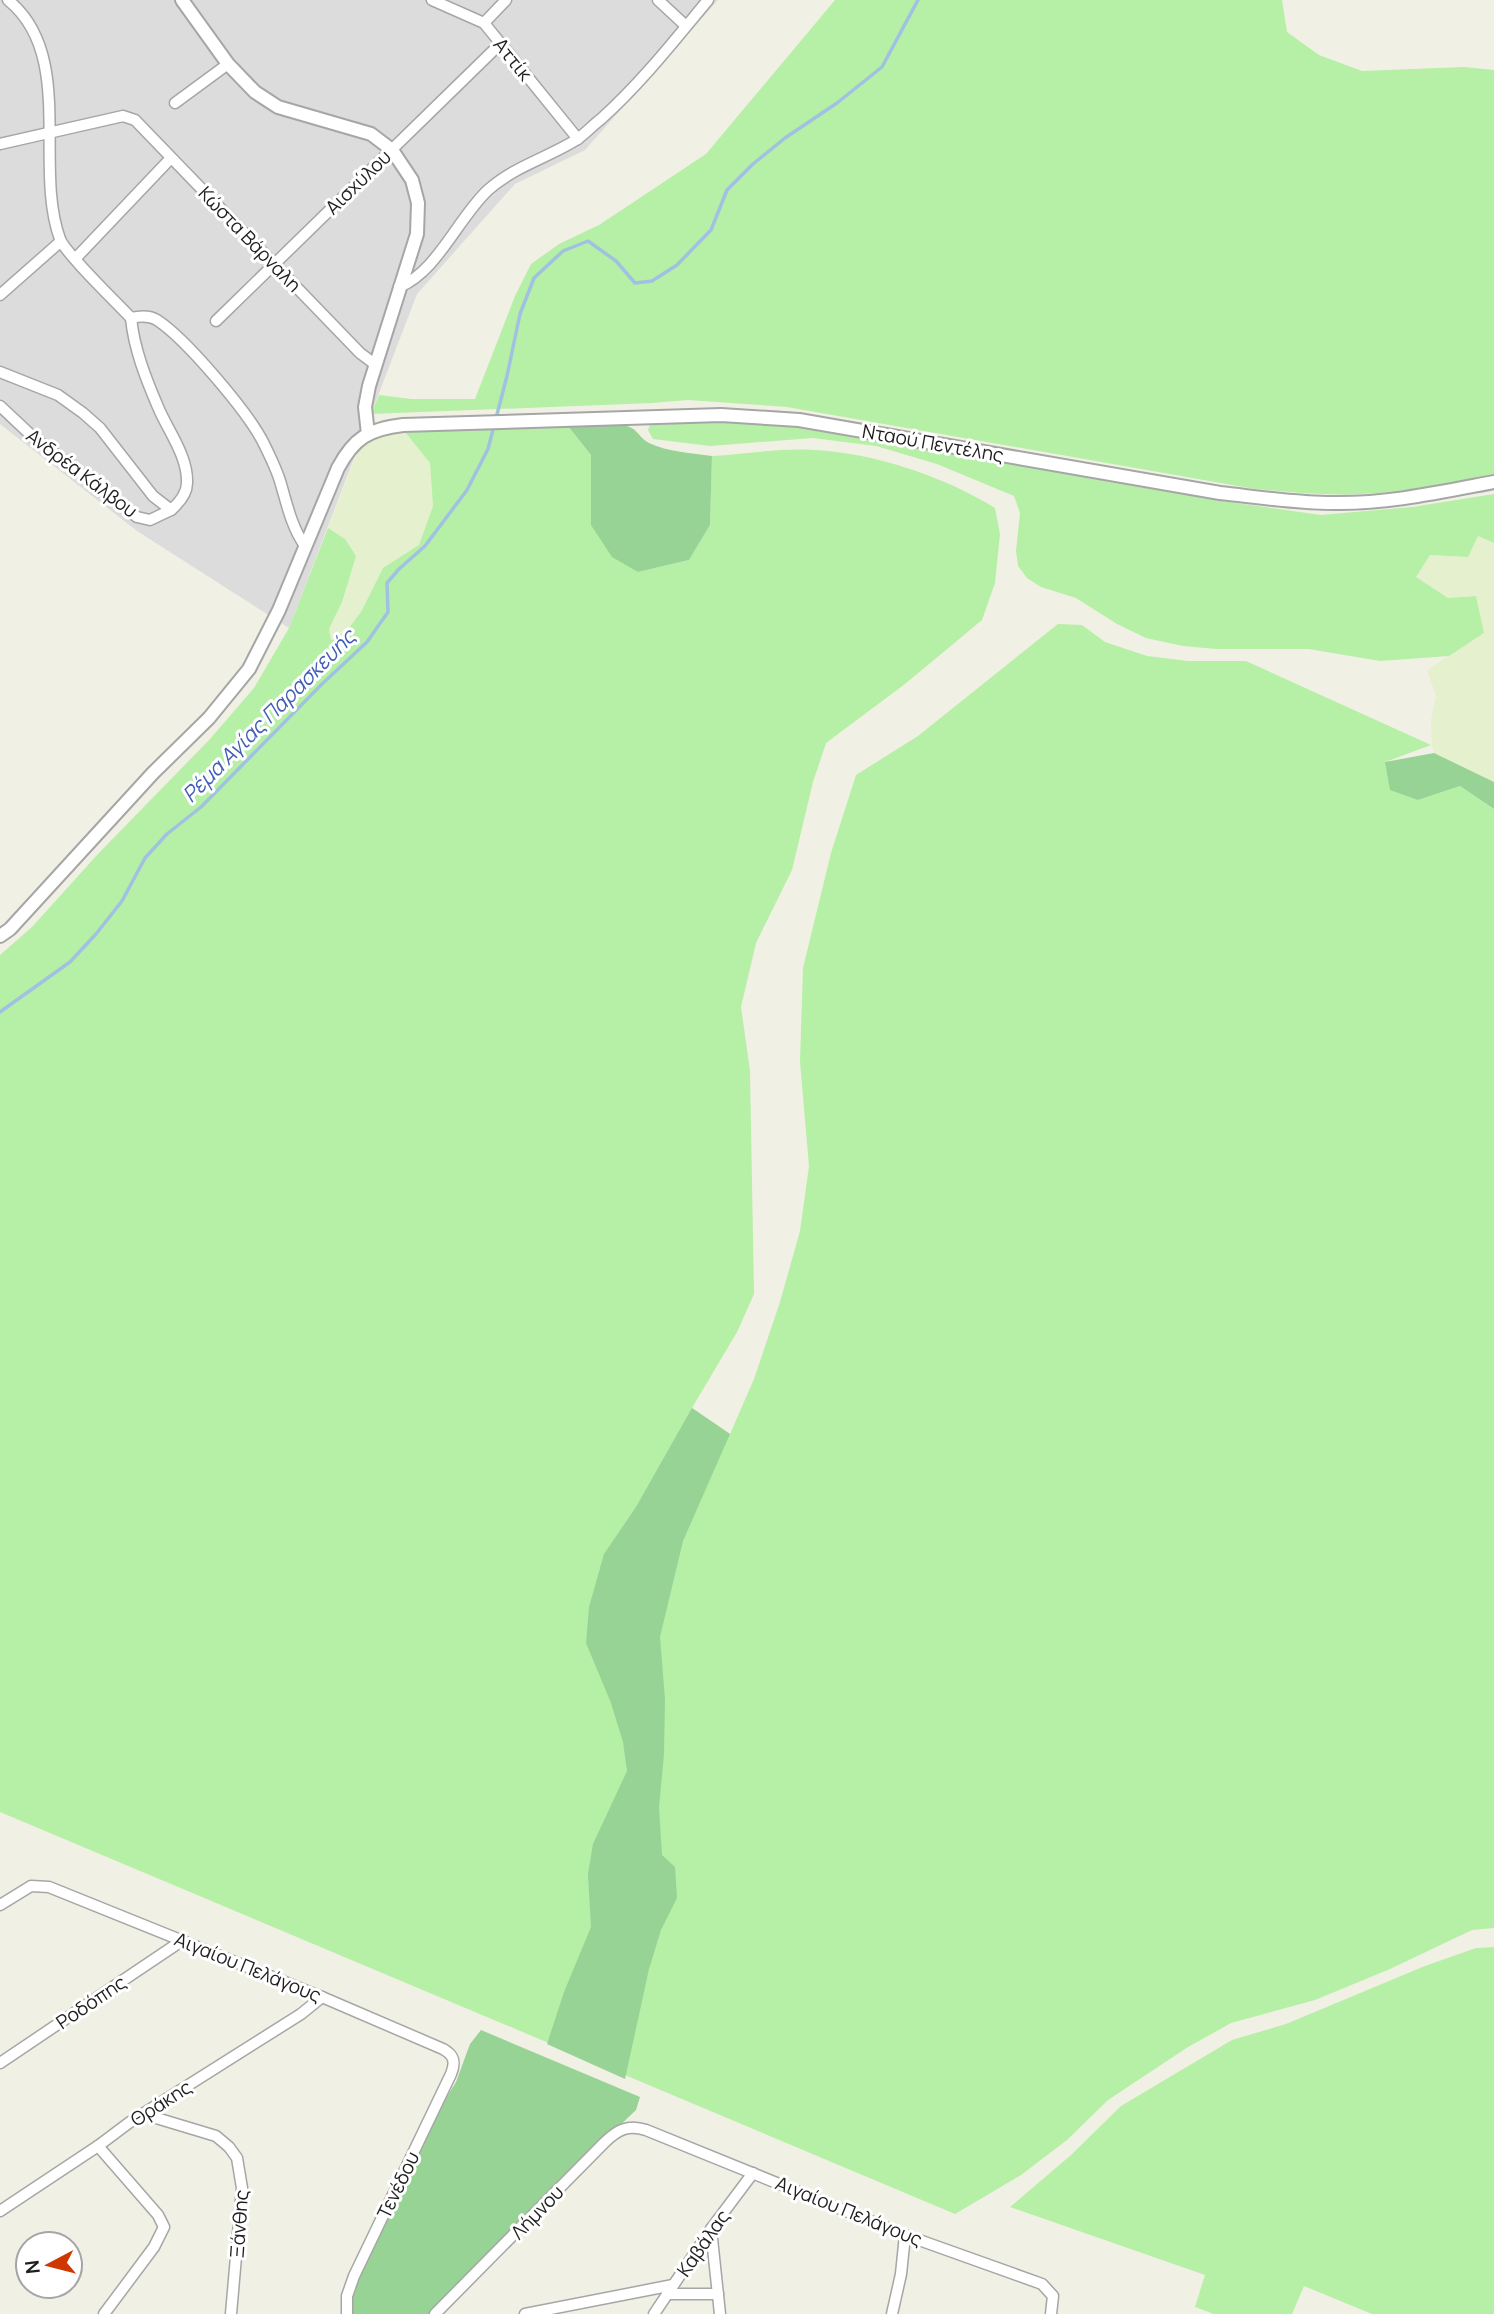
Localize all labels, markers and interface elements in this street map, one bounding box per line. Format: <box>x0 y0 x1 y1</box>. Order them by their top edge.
street label: Αττίκ <box>488 32 539 86</box>
street label: Αισχύλου <box>319 144 397 220</box>
street label: Κώστα Βάρναλη <box>193 180 307 298</box>
street label: Νταού Πεντέλης <box>860 418 1006 468</box>
street label: Ανδρέα Κάλβου <box>21 423 143 523</box>
water label: Ρέμα Αγίας Παρασκευής <box>176 621 363 808</box>
street label: Αιγαίου Πελάγους <box>171 1926 325 2008</box>
street label: Ροδόπης <box>51 1969 131 2035</box>
street label: Θράκης <box>125 2074 197 2132</box>
street label: Τενέδου <box>371 2147 425 2223</box>
street label: Αιγαίου Πελάγους <box>772 2170 926 2252</box>
street label: Λήμνου <box>505 2179 569 2245</box>
street label: Ξάνθης <box>224 2189 254 2259</box>
street label: Καβάλας <box>671 2204 735 2282</box>
north arrow <box>14 2230 84 2300</box>
text: N <box>18 2259 46 2275</box>

